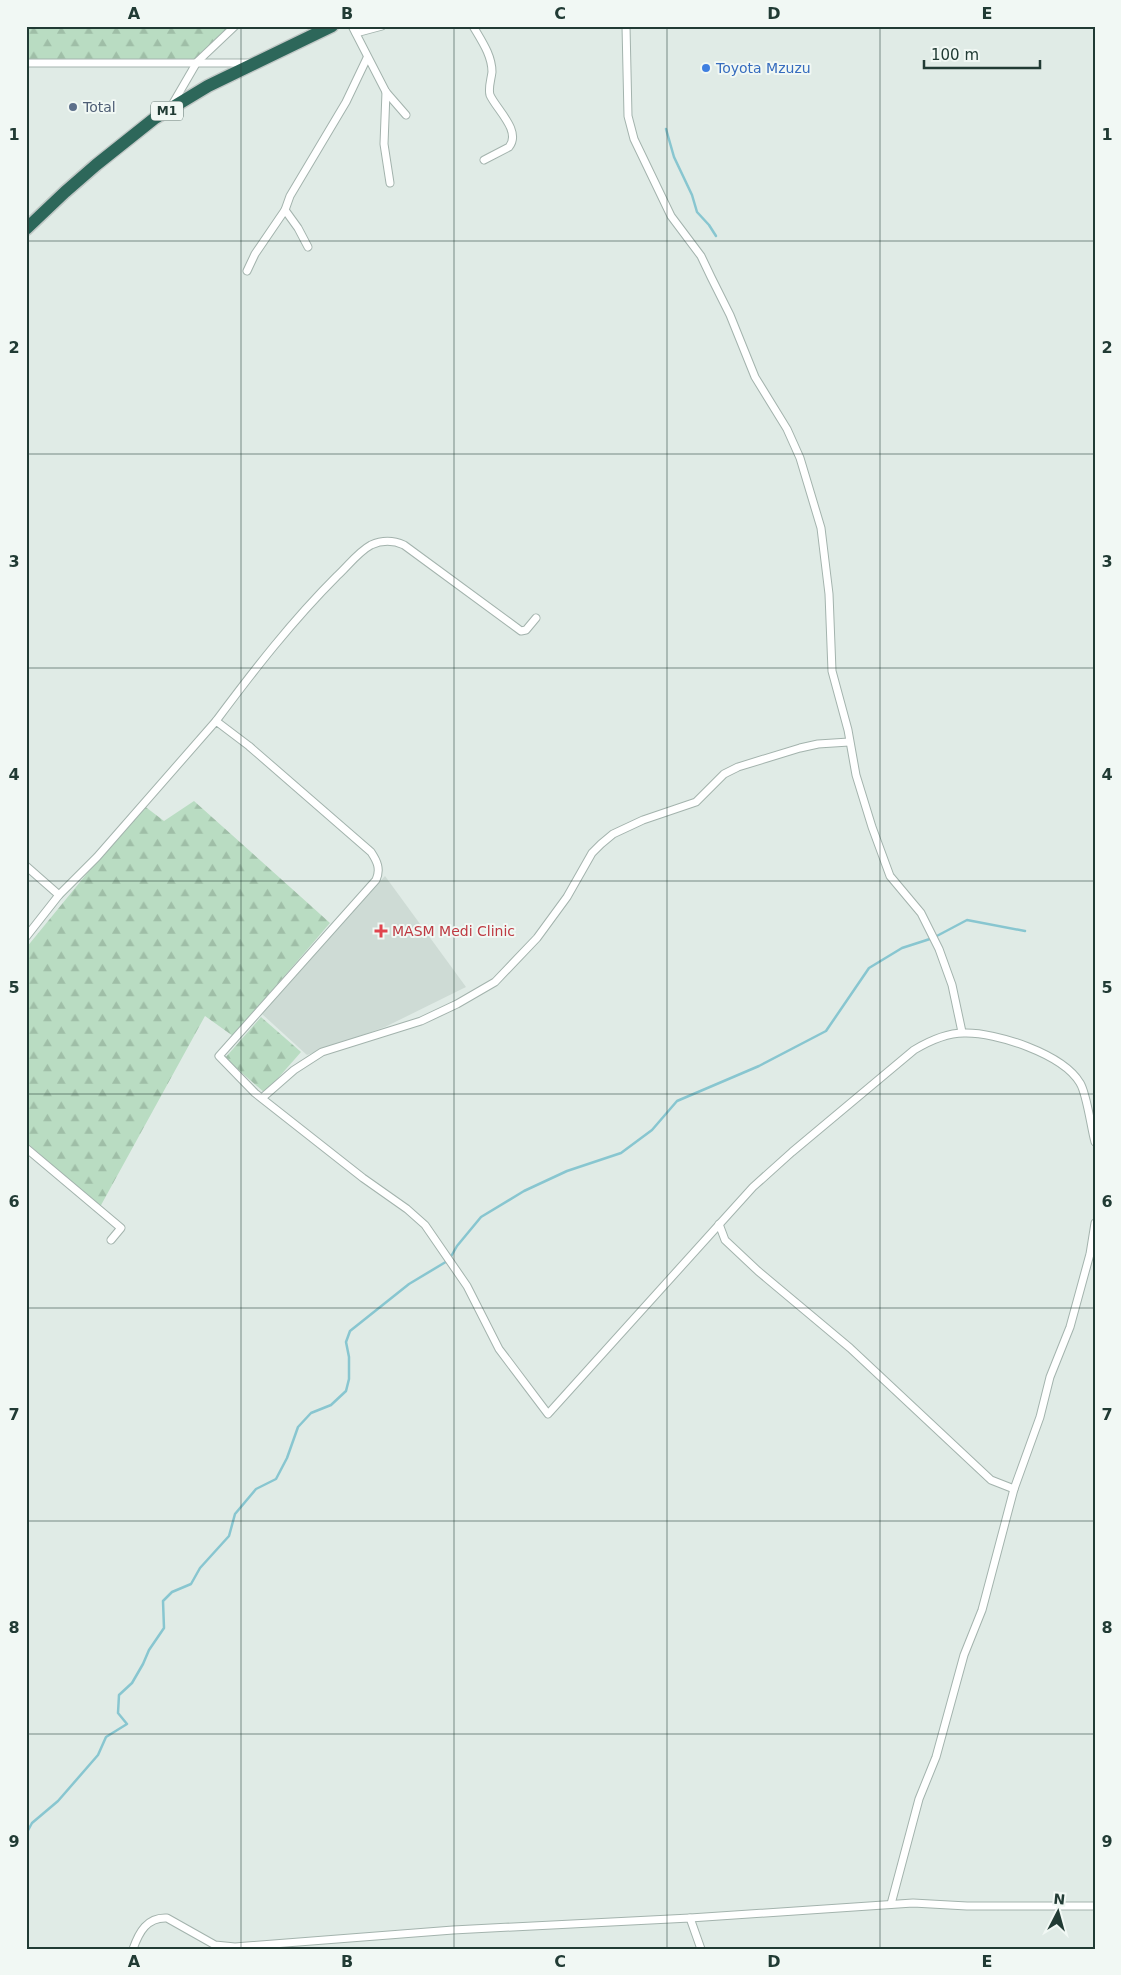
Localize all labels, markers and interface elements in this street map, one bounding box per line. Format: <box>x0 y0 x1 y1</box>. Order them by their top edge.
text: A <box>128 4 141 23</box>
text: B <box>341 4 353 23</box>
text: C <box>554 4 566 23</box>
text: D <box>767 4 781 23</box>
text: E <box>982 4 992 23</box>
scale bar <box>924 38 1040 70</box>
text: 100 m <box>931 46 979 64</box>
place label: Toyota Mzuzu <box>715 60 811 76</box>
marker: Toyota Mzuzu <box>700 62 712 74</box>
place label: Total <box>82 99 116 115</box>
marker: Total <box>67 101 79 113</box>
road number: M1 <box>151 102 183 120</box>
text: 1 <box>8 125 20 144</box>
text: 1 <box>1101 125 1113 144</box>
text: 2 <box>8 338 20 357</box>
text: 2 <box>1101 338 1113 357</box>
text: 3 <box>8 552 20 571</box>
text: 3 <box>1101 552 1113 571</box>
text: 4 <box>8 765 20 784</box>
text: 4 <box>1101 765 1113 784</box>
place label: MASM Medi Clinic <box>392 923 515 939</box>
marker: MASM Medi Clinic <box>374 924 388 938</box>
text: 5 <box>8 978 20 997</box>
text: 5 <box>1101 978 1113 997</box>
text: 6 <box>8 1192 20 1211</box>
text: 6 <box>1101 1192 1113 1211</box>
text: 7 <box>8 1405 20 1424</box>
text: 7 <box>1101 1405 1113 1424</box>
text: 8 <box>8 1618 20 1637</box>
text: 8 <box>1101 1618 1113 1637</box>
text: 9 <box>8 1832 20 1851</box>
text: 9 <box>1101 1832 1113 1851</box>
north arrow <box>1034 1888 1084 1938</box>
text: N <box>1053 1891 1066 1908</box>
text: A <box>128 1952 141 1971</box>
text: B <box>341 1952 353 1971</box>
text: C <box>554 1952 566 1971</box>
text: D <box>767 1952 781 1971</box>
text: E <box>982 1952 992 1971</box>

